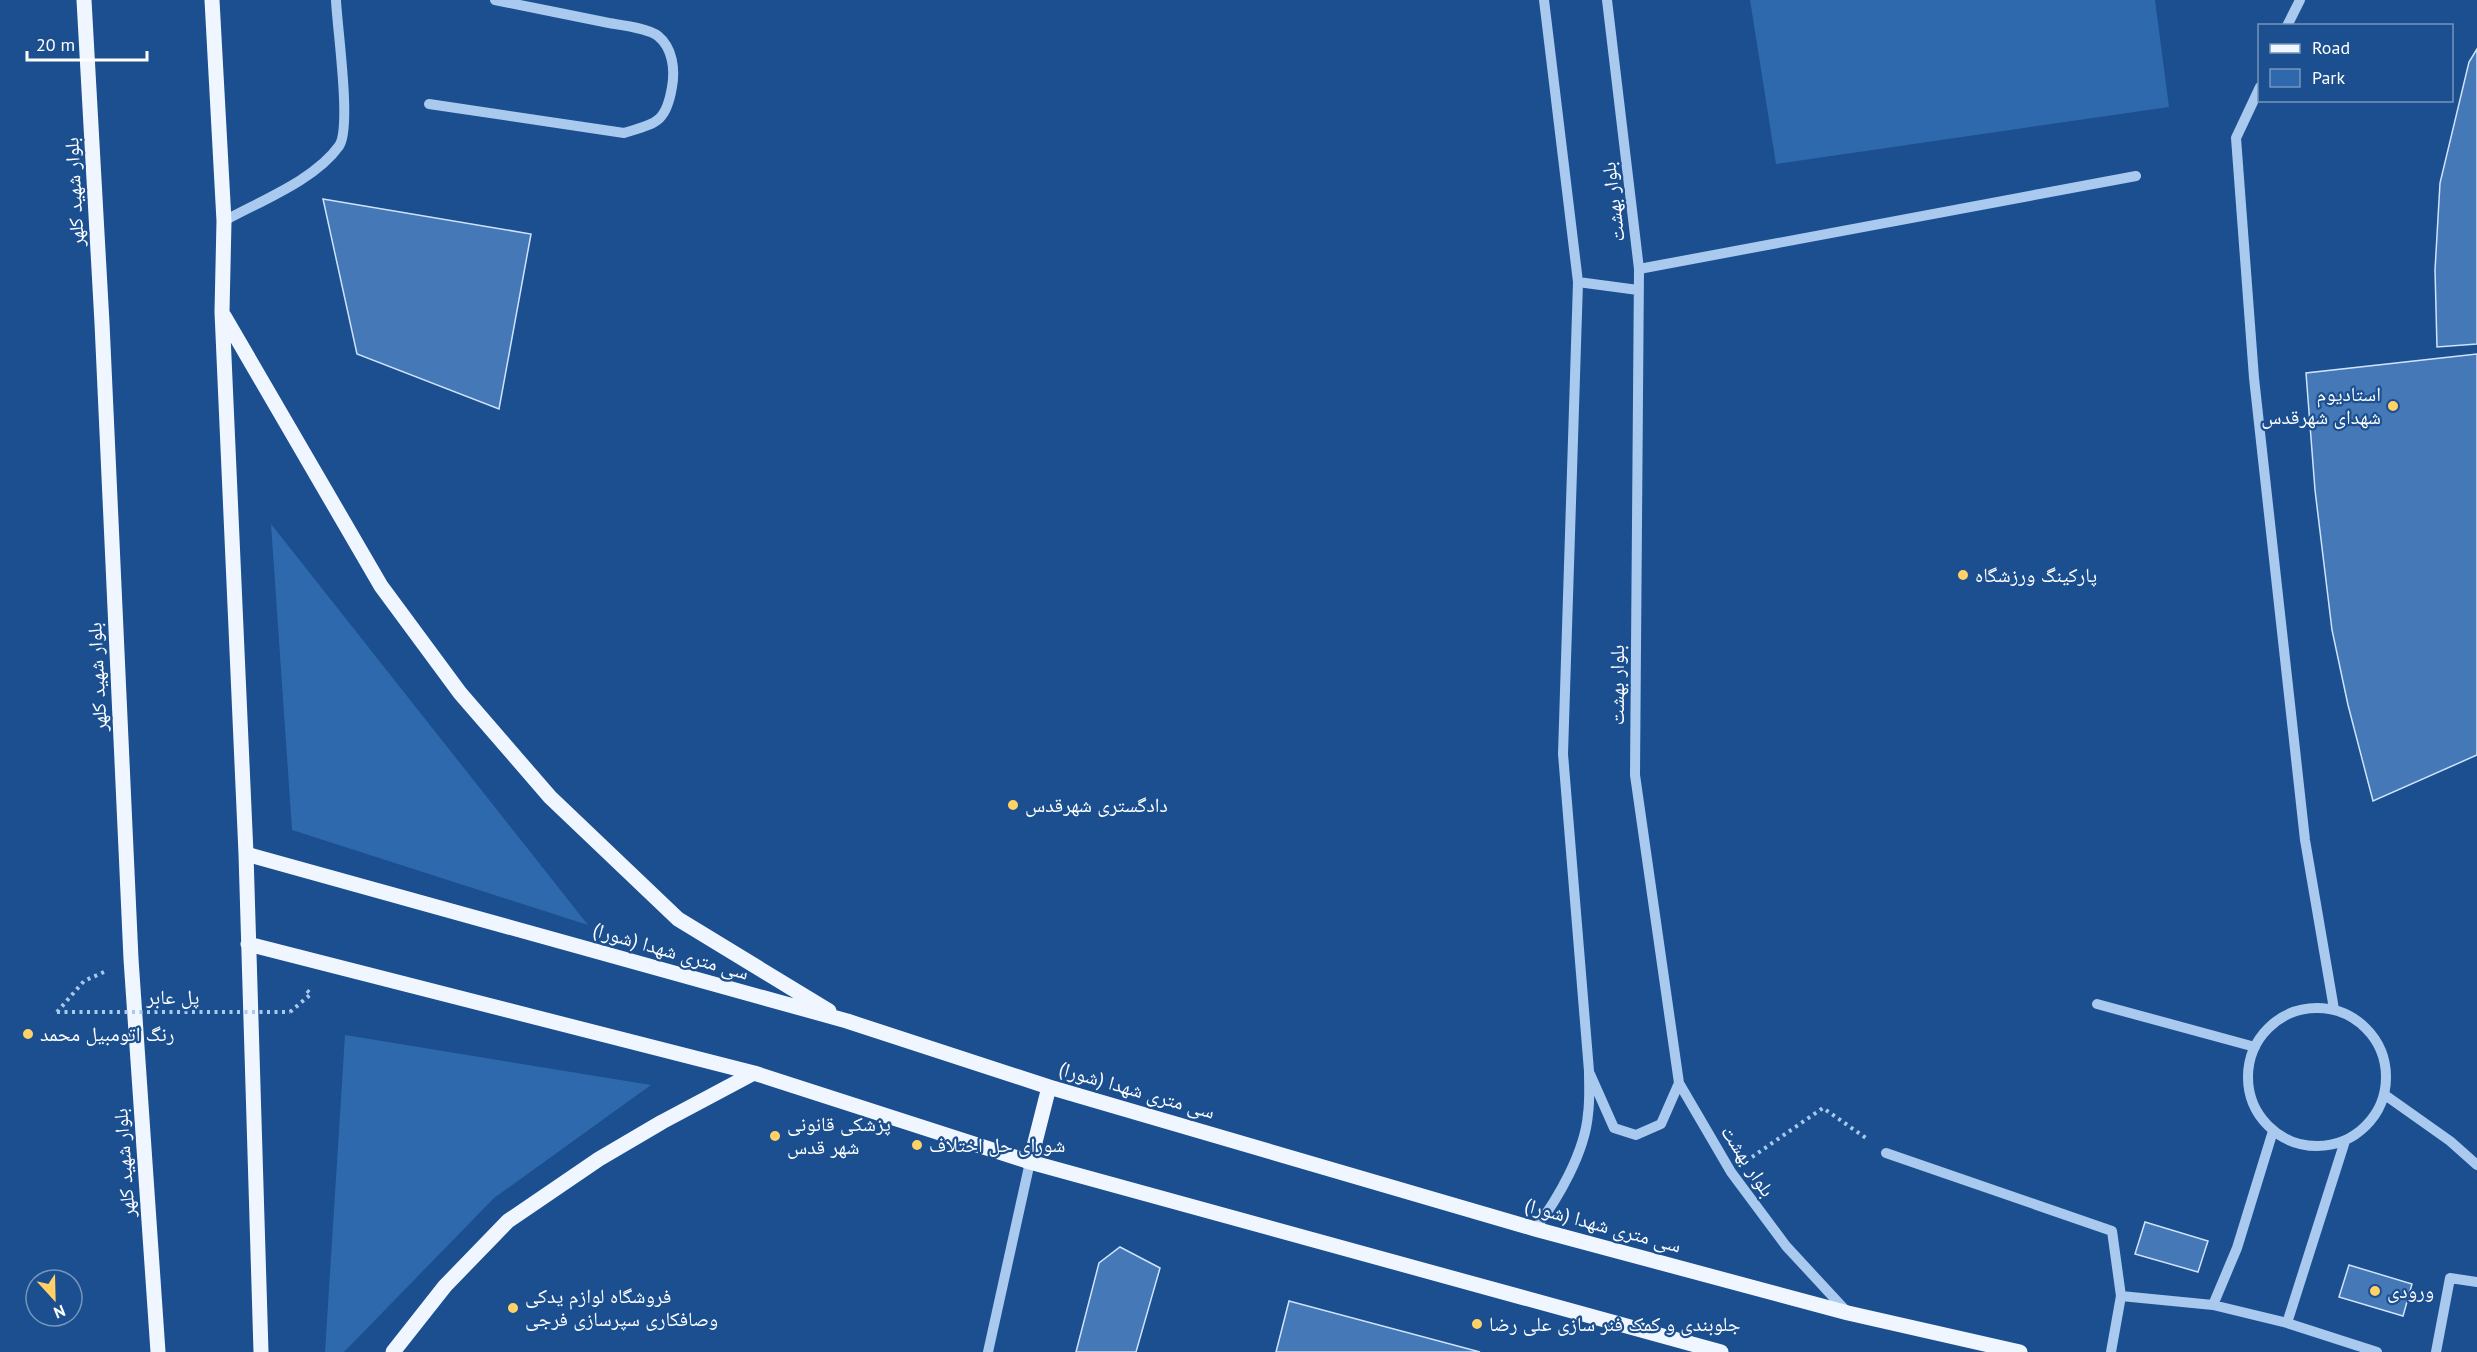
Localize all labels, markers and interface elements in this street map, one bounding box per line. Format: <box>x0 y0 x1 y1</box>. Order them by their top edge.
scale bar <box>27 24 147 62</box>
legend <box>2258 24 2453 102</box>
text: 20 m <box>36 33 75 56</box>
text: Road <box>2312 36 2350 59</box>
text: Park <box>2312 66 2345 89</box>
street label: بلوار شهید کلهر <box>58 137 90 248</box>
street label: بلوار بهشت <box>1595 161 1631 243</box>
place label: استادیوم شهدای شهرقدس <box>2261 381 2381 430</box>
marker: استادیوم شهدای شهرقدس <box>2386 399 2400 413</box>
place label: پارکینگ ورزشگاه <box>1975 562 2097 588</box>
marker: پارکینگ ورزشگاه <box>1956 568 1970 582</box>
street label: بلوار شهید کلهر <box>81 622 113 733</box>
street label: بلوار بهشت <box>1604 645 1630 725</box>
place label: دادگستری شهرقدس <box>1025 792 1168 818</box>
marker: دادگستری شهرقدس <box>1006 798 1020 812</box>
street label: سی متری شهدا (شورا) <box>590 916 752 986</box>
street label: پل عابر <box>146 984 199 1010</box>
place label: رنگ اتومبیل محمد <box>40 1021 175 1047</box>
marker: رنگ اتومبیل محمد <box>21 1027 35 1041</box>
street label: سی متری شهدا (شورا) <box>1056 1055 1218 1125</box>
street label: بلوار شهید کلهر <box>107 1108 141 1219</box>
place label: پزشکی قانونی شهر قدس <box>787 1111 891 1160</box>
street label: بلوار بهشت <box>1715 1120 1781 1202</box>
marker: پزشکی قانونی شهر قدس <box>768 1129 782 1143</box>
place label: شورای حل اختلاف <box>929 1132 1065 1158</box>
marker: شورای حل اختلاف <box>910 1138 924 1152</box>
street label: سی متری شهدا (شورا) <box>1522 1192 1684 1258</box>
north arrow <box>24 1268 84 1328</box>
place label: ورودی <box>2387 1278 2434 1304</box>
place label: فروشگاه لوازم یدکی وصافکاری سپرسازی فرجی <box>525 1283 718 1332</box>
marker: ورودی <box>2368 1284 2382 1298</box>
text: N <box>51 1301 68 1323</box>
marker: فروشگاه لوازم یدکی وصافکاری سپرسازی فرجی <box>506 1301 520 1315</box>
place label: جلوبندی و کمک فنر سازی علی رضا <box>1489 1311 1741 1337</box>
marker: جلوبندی و کمک فنر سازی علی رضا <box>1470 1317 1484 1331</box>

